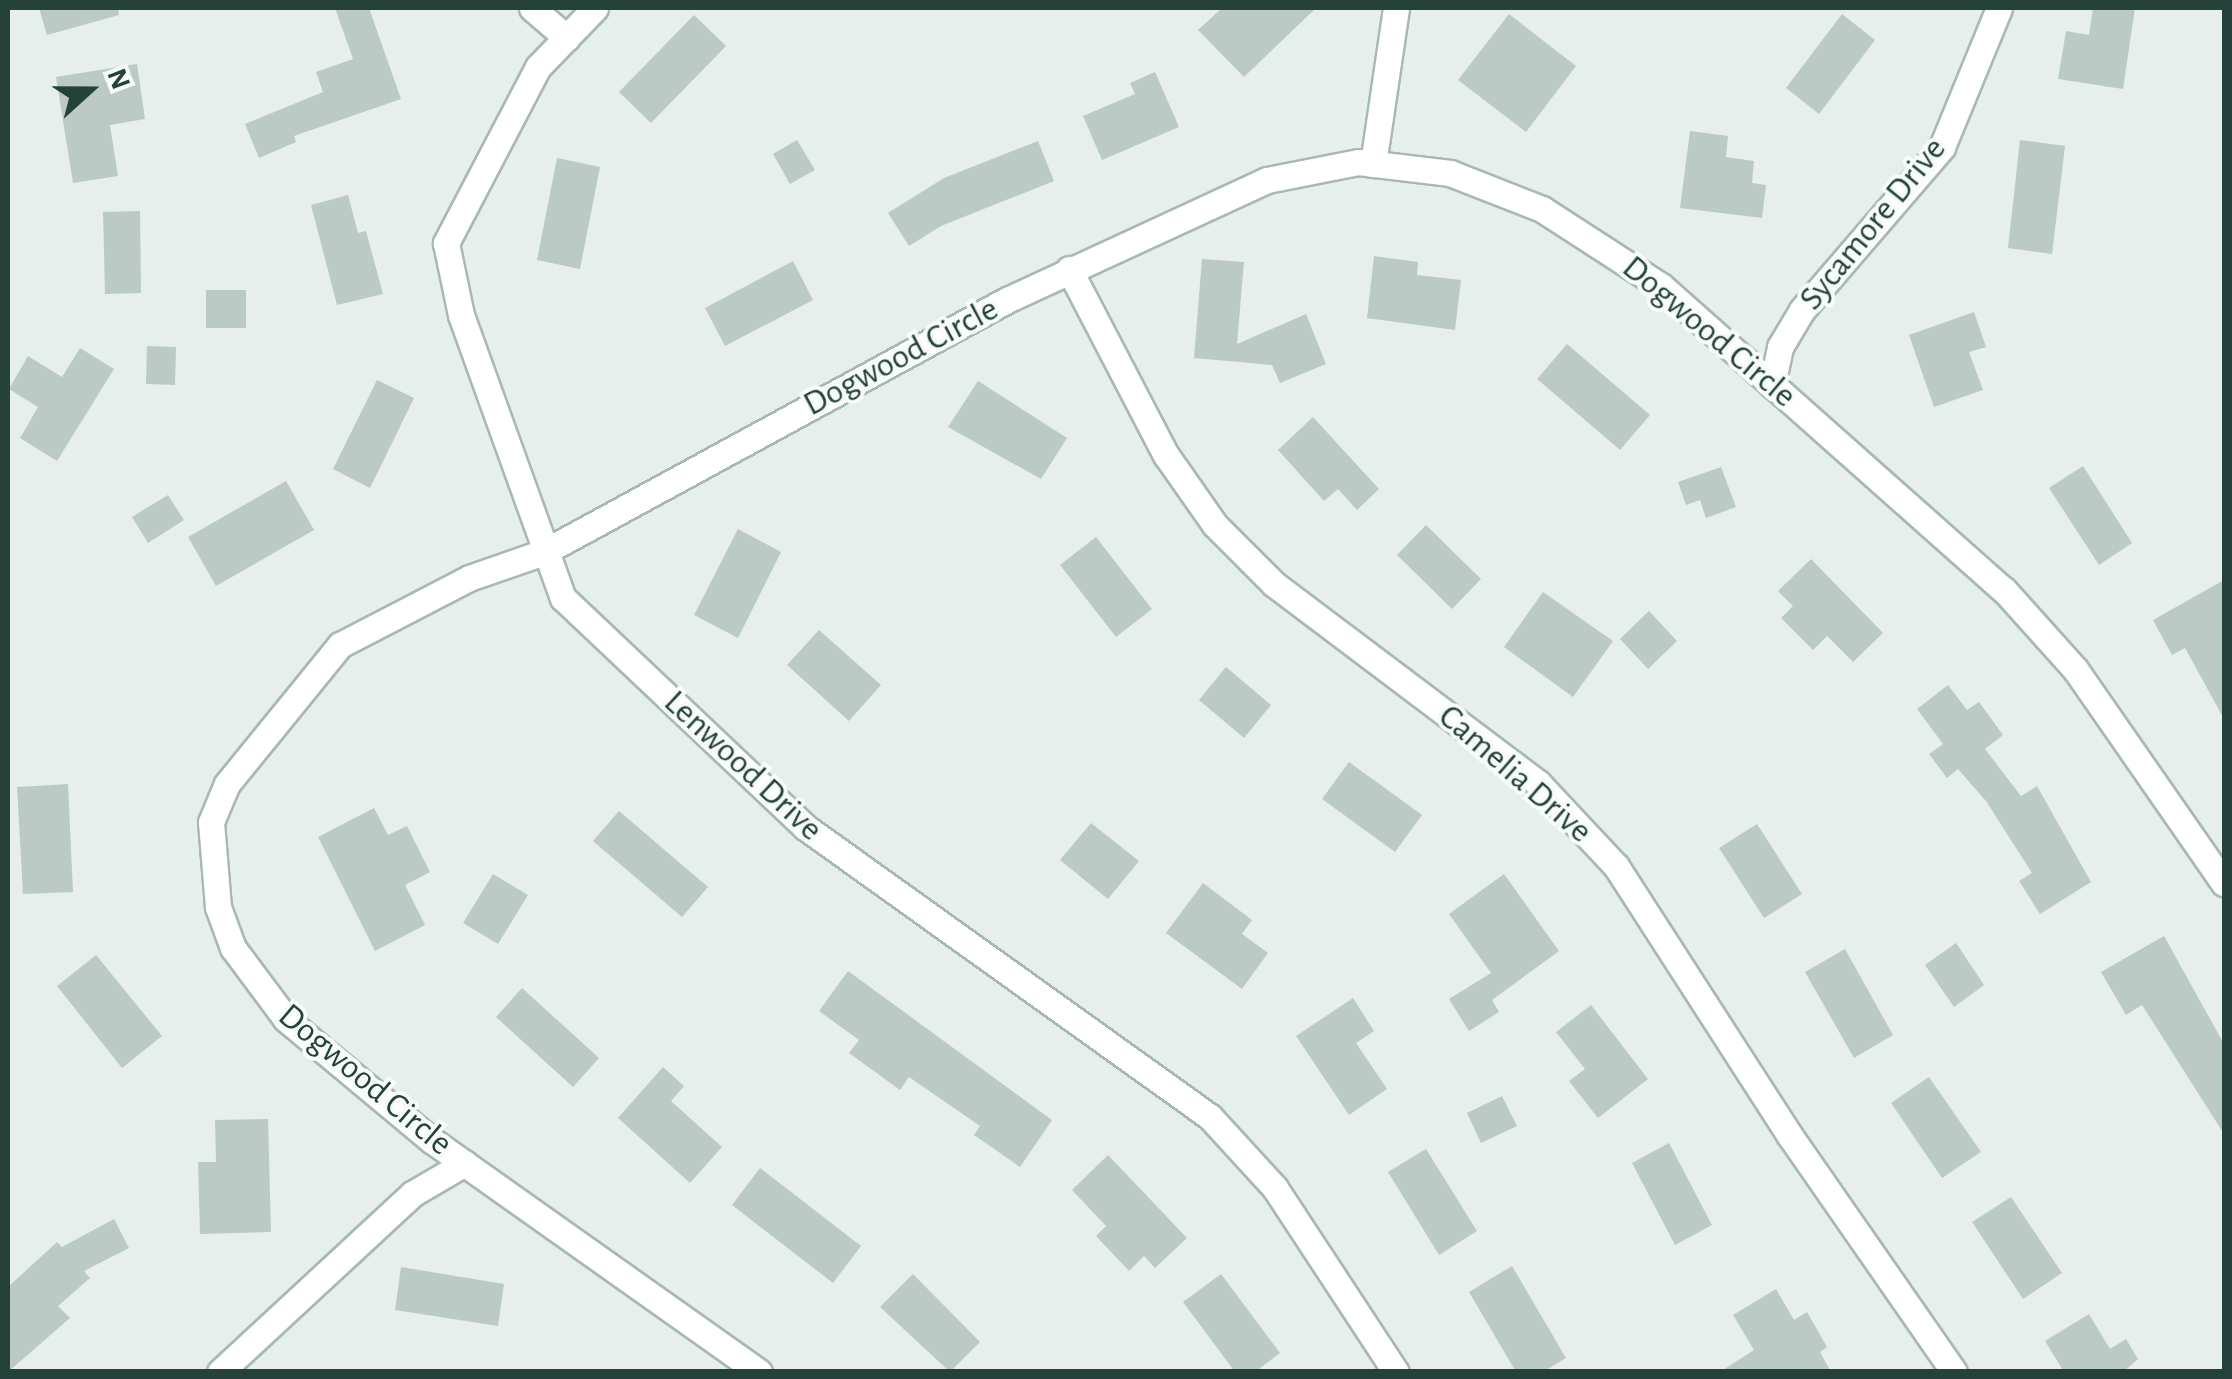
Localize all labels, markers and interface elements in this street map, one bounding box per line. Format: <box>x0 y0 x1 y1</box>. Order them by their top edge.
north arrow <box>40 40 140 140</box>
text: N <box>101 65 135 93</box>
street label: Sycamore Drive <box>1791 129 1955 319</box>
street label: Dogwood Circle <box>1613 247 1805 417</box>
street label: Dogwood Circle <box>796 288 1006 426</box>
street label: Lenwood Drive <box>655 682 831 850</box>
street label: Camelia Drive <box>1430 696 1600 852</box>
street label: Dogwood Circle <box>269 995 461 1165</box>

